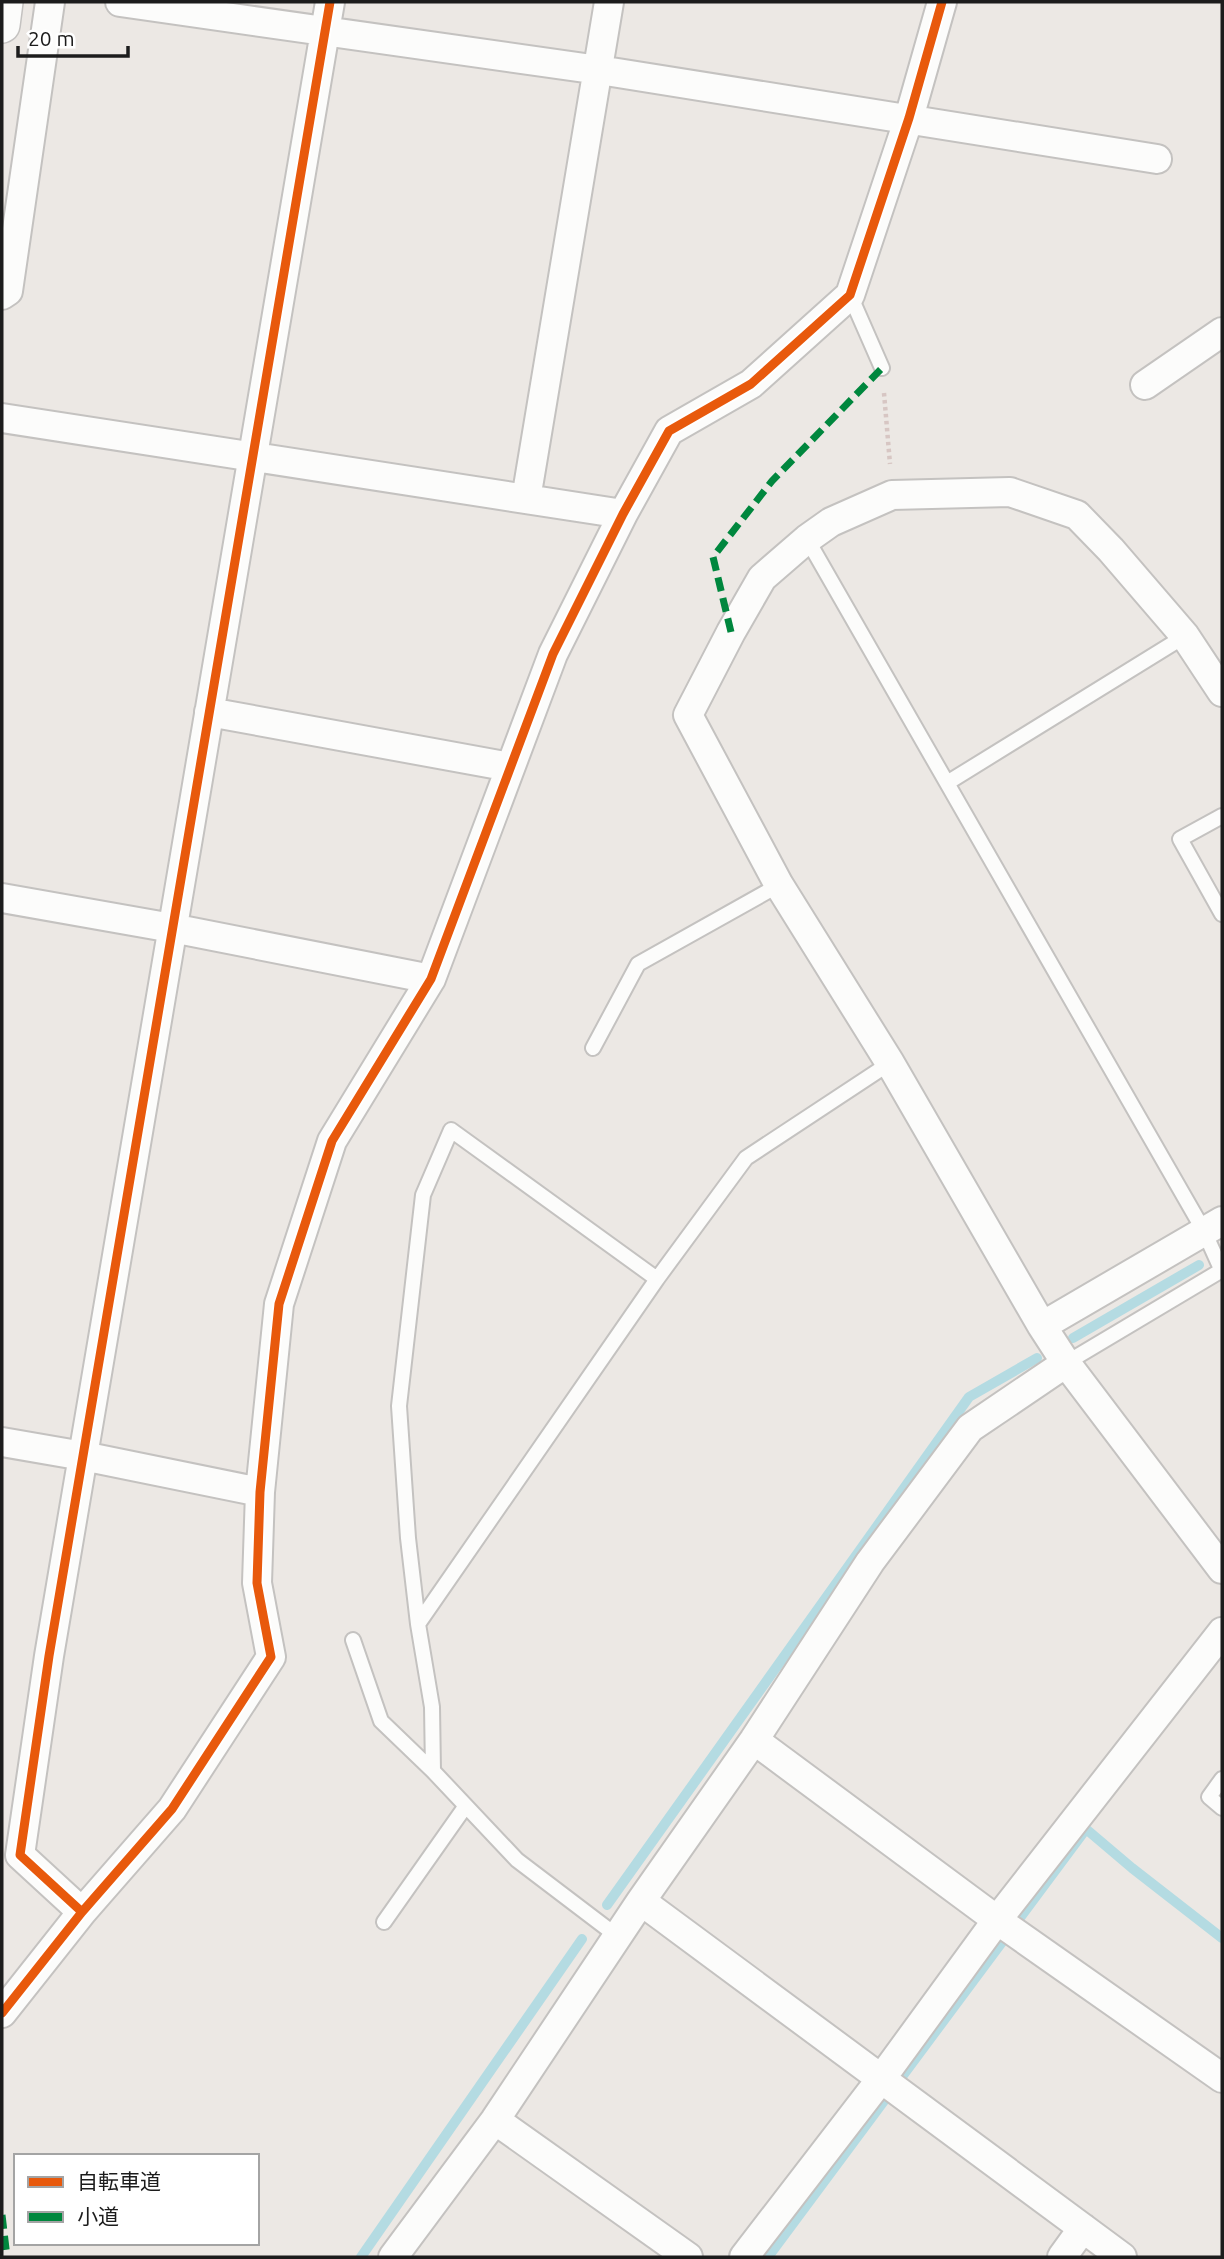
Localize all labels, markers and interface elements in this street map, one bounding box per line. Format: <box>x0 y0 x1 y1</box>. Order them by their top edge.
scale bar <box>18 14 128 58</box>
text: 20 m <box>28 26 75 50</box>
legend <box>14 2154 259 2245</box>
text: 自転車道 <box>77 2169 161 2193</box>
text: 小道 <box>77 2204 119 2228</box>

